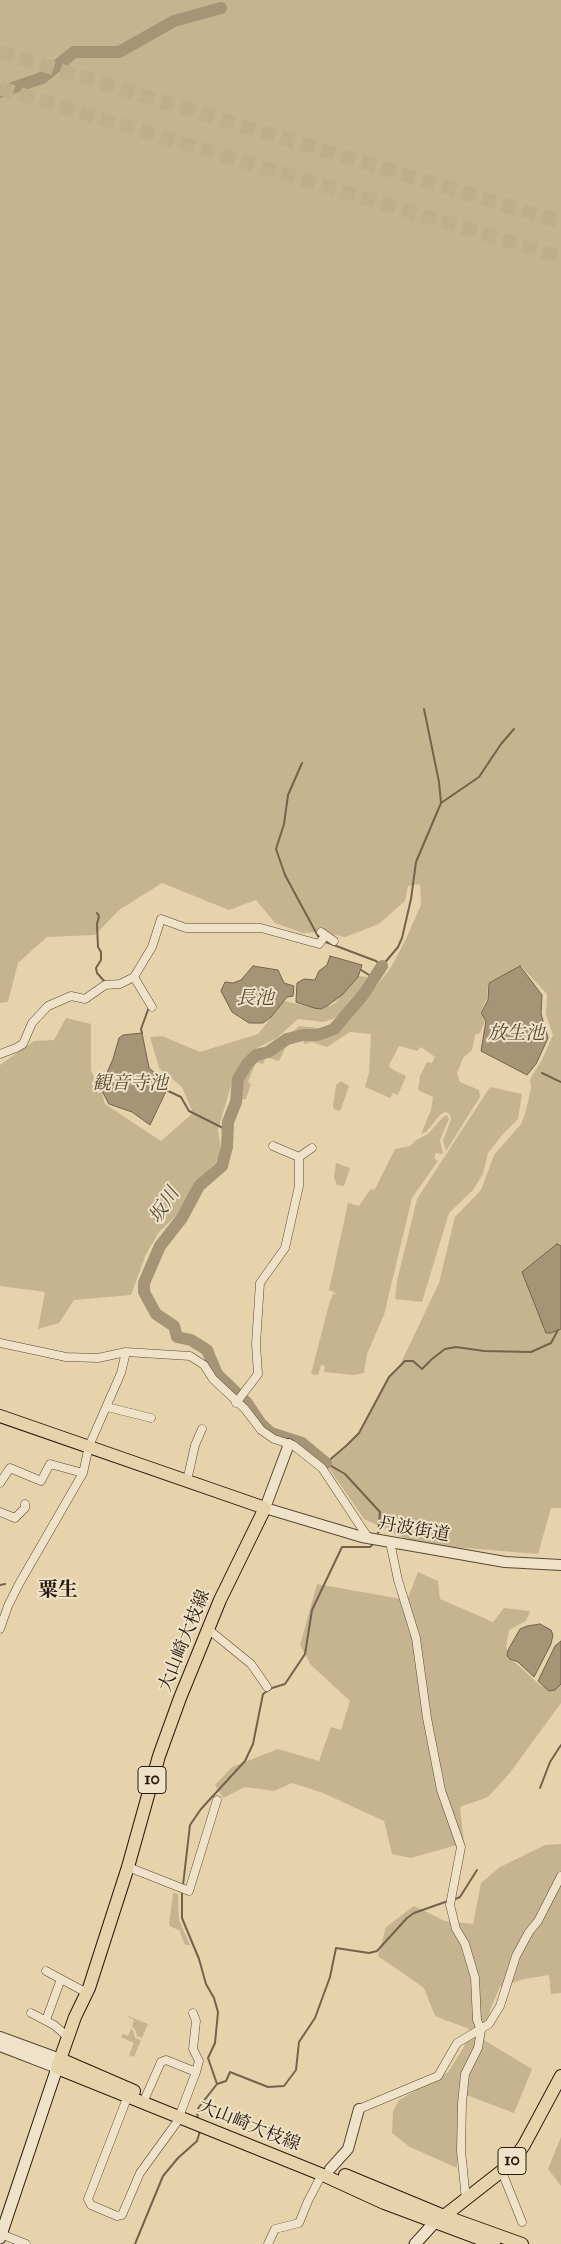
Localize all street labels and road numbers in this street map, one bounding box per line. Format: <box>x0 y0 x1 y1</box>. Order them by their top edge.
street label: 丹波街道 <box>377 1513 451 1547</box>
street label: 大山崎大枝線 <box>155 1587 215 1695</box>
road number: 10 <box>138 1766 166 1794</box>
street label: 大山崎大枝線 <box>195 2096 303 2156</box>
road number: 10 <box>498 2148 526 2174</box>

